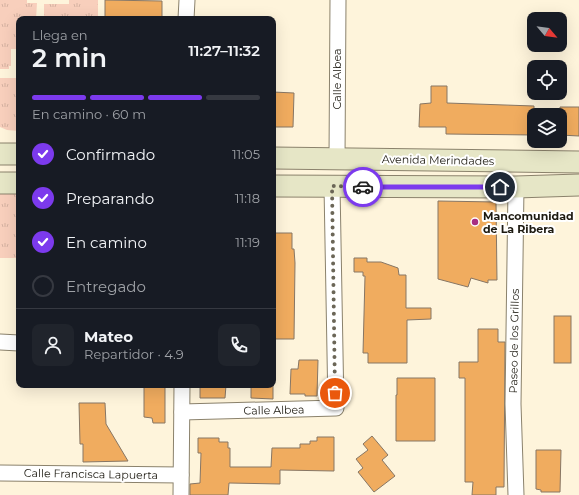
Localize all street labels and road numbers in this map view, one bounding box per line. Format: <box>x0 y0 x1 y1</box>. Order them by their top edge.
street label: Calle Albea <box>330 49 344 109</box>
street label: Avenida Merindades <box>382 152 495 168</box>
street label: Paseo de los Grillos <box>506 288 522 394</box>
street label: Calle Albea <box>243 402 305 418</box>
street label: Calle Francisca Lapuerta <box>24 466 158 482</box>

